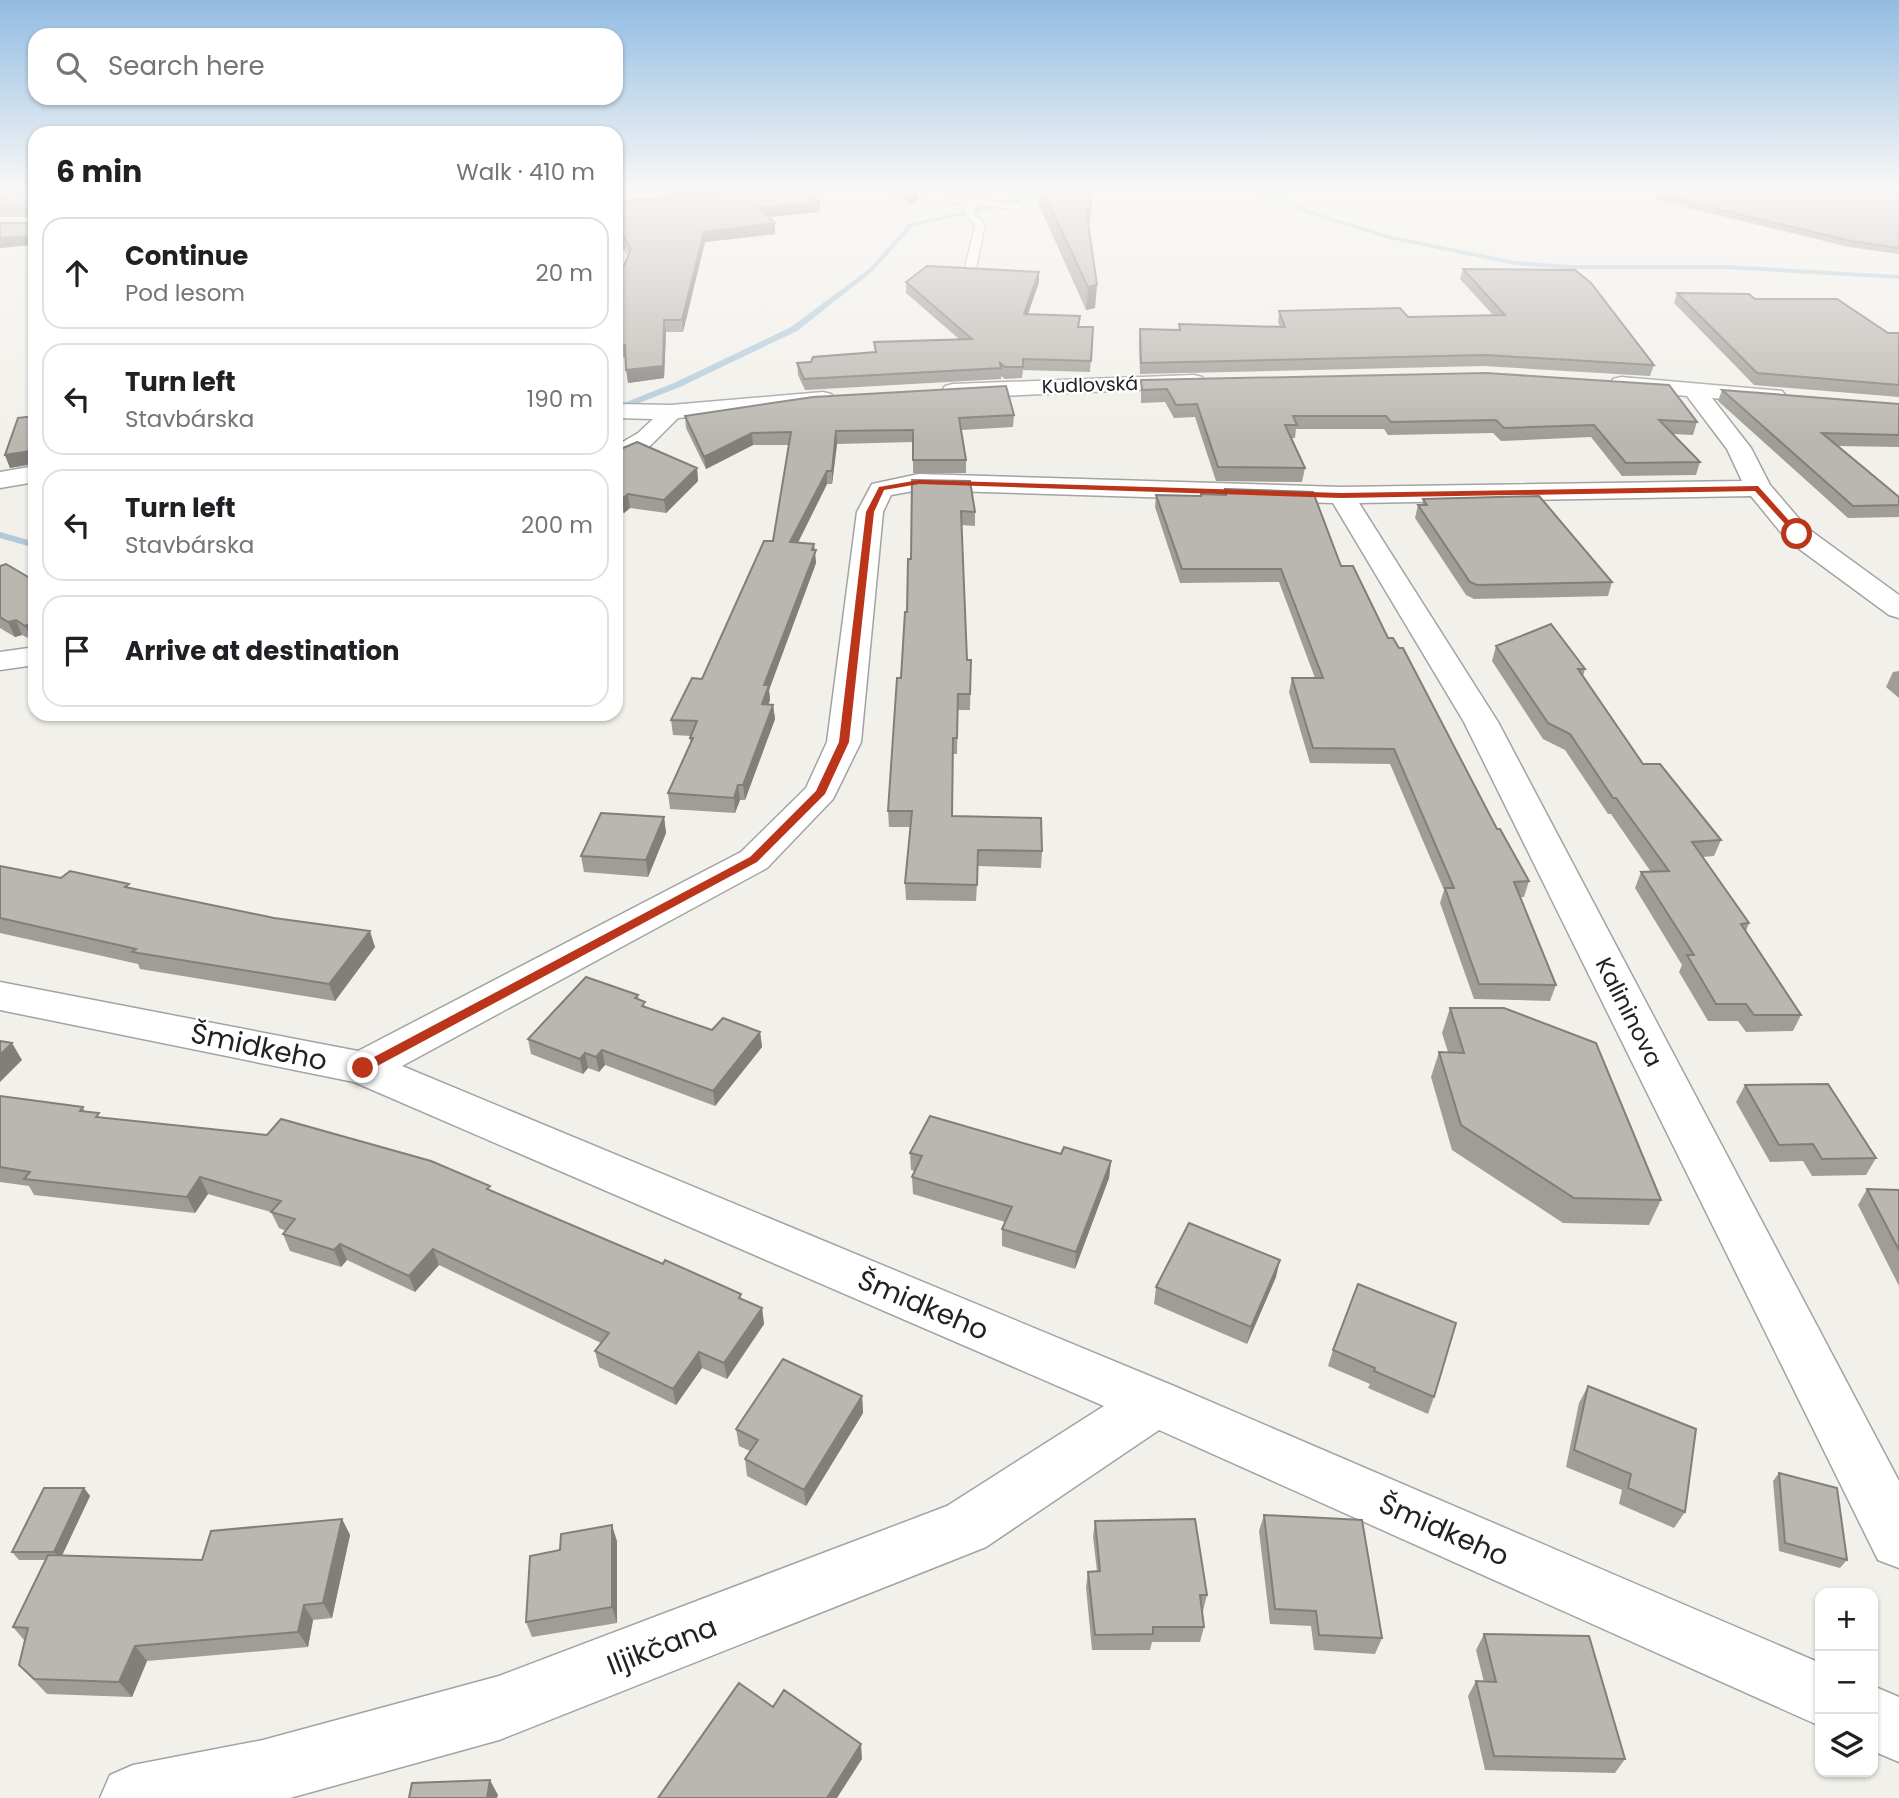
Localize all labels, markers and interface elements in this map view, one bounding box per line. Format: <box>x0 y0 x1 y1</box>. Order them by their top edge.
search box <box>28 28 623 105</box>
icon: search <box>52 48 90 86</box>
text: Search here <box>108 48 265 84</box>
text: 6 min <box>56 150 142 193</box>
text: Walk · 410 m <box>456 156 595 188</box>
text: Continue <box>125 238 248 274</box>
icon: ahead <box>58 254 96 292</box>
text: 20 m <box>535 257 593 289</box>
text: Pod lesom <box>125 277 245 309</box>
text: Turn left <box>125 364 236 400</box>
street label: Kudlovská <box>1041 370 1139 400</box>
icon: left <box>58 380 96 418</box>
text: 190 m <box>527 383 593 415</box>
text: Stavbárska <box>125 403 254 435</box>
text: Turn left <box>125 490 236 526</box>
icon: left <box>58 506 96 544</box>
text: 200 m <box>521 509 593 541</box>
route start <box>1781 518 1812 549</box>
text: Stavbárska <box>125 529 254 561</box>
icon: arrive <box>58 632 96 670</box>
text: Arrive at destination <box>125 633 400 669</box>
street label: Kalininova <box>1588 952 1670 1072</box>
street label: Šmidkeho <box>187 1014 331 1080</box>
route end <box>347 1052 378 1083</box>
street label: Šmidkeho <box>852 1260 994 1350</box>
street label: Šmidkeho <box>1373 1484 1515 1576</box>
map controls <box>1815 1588 1878 1777</box>
button: + <box>1815 1588 1878 1651</box>
street label: Iljikčana <box>601 1607 723 1685</box>
button: − <box>1815 1651 1878 1714</box>
button: layers <box>1815 1714 1878 1777</box>

